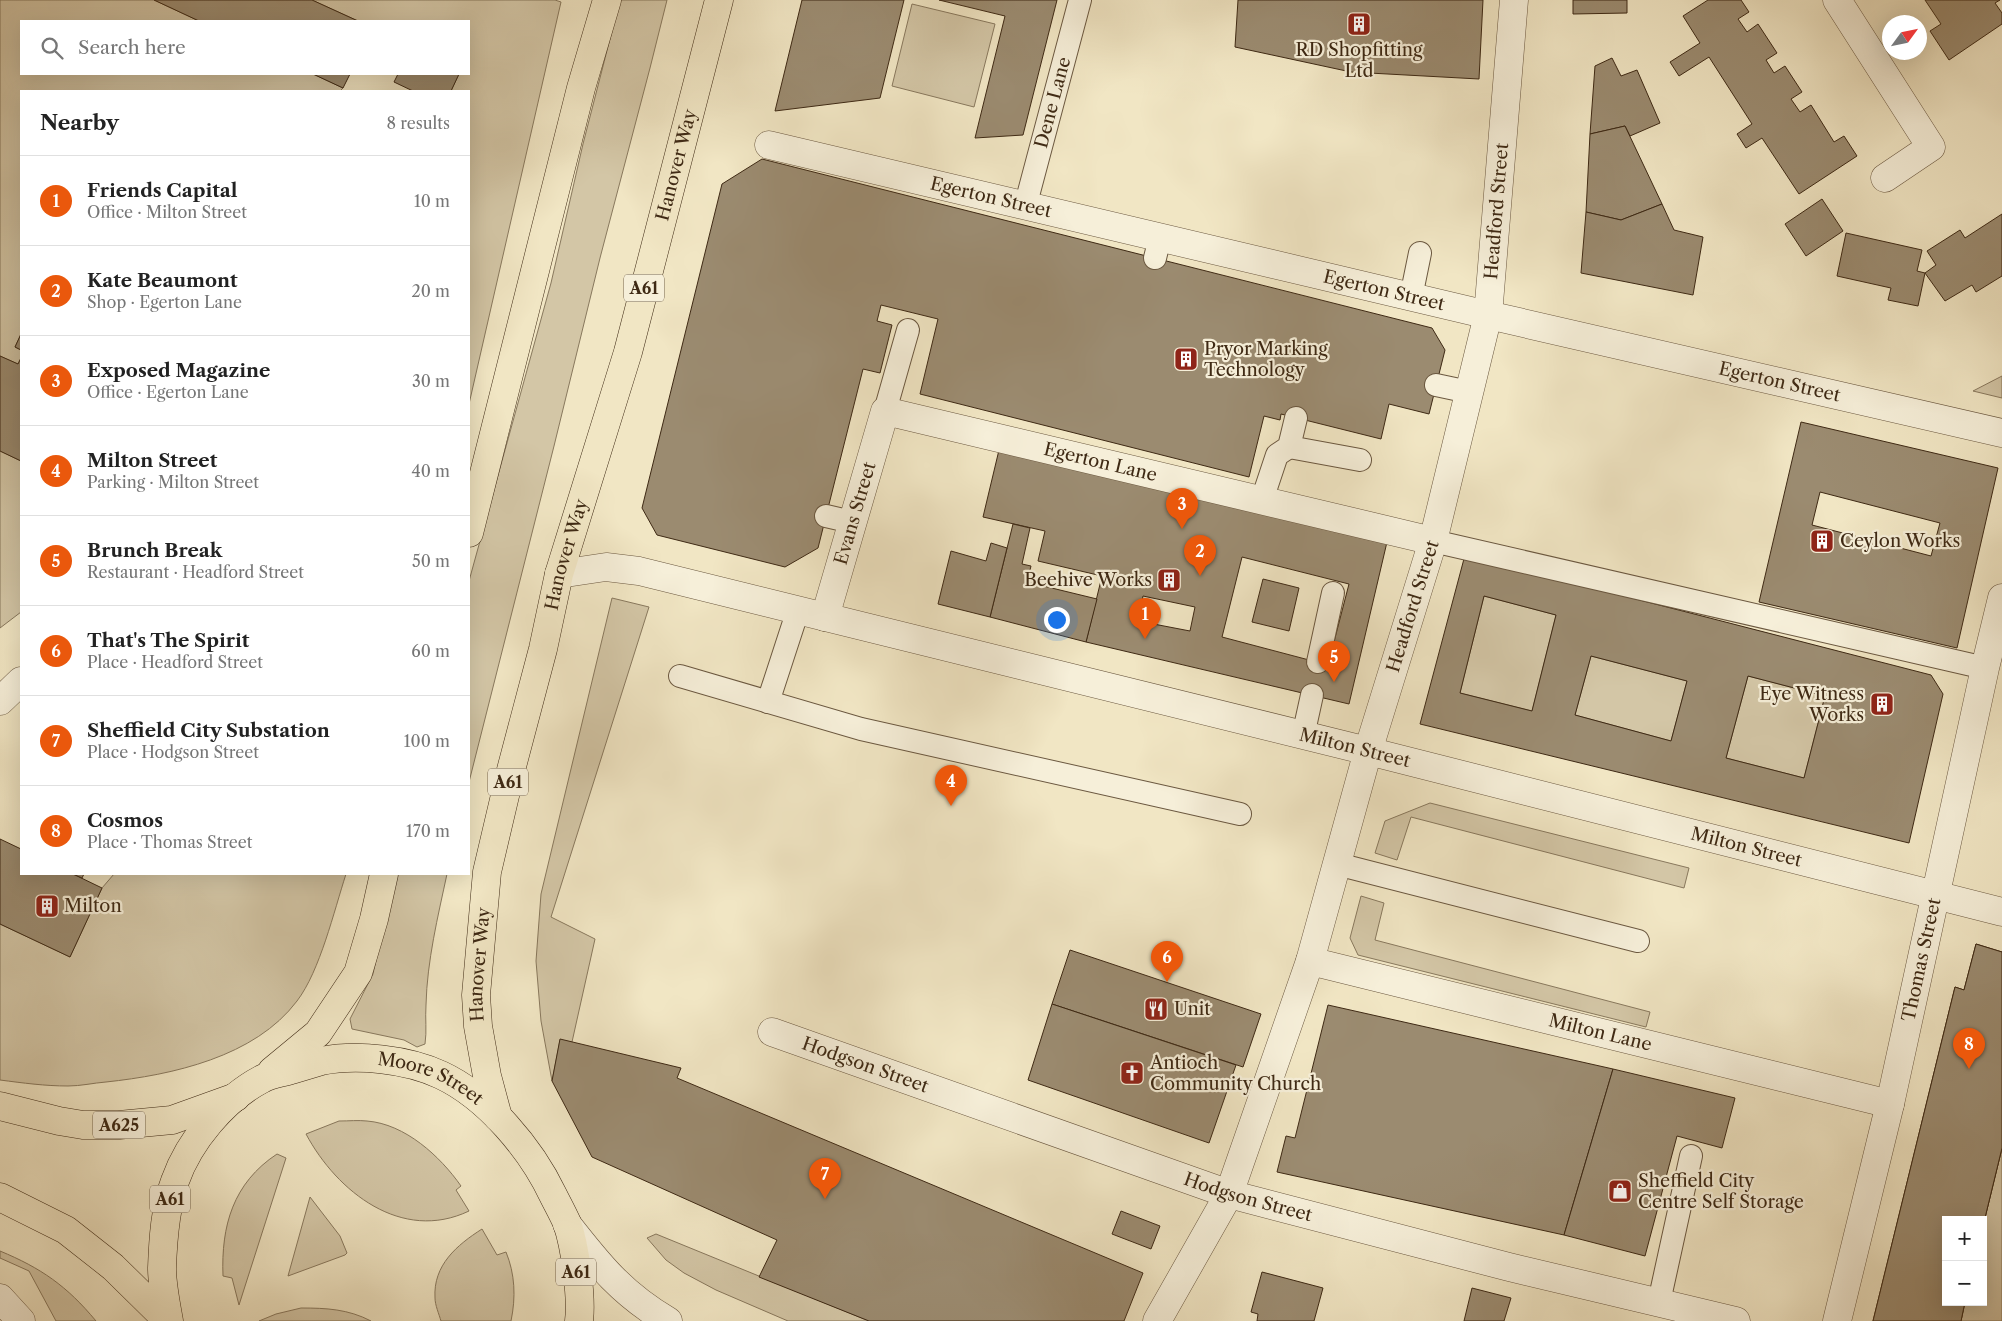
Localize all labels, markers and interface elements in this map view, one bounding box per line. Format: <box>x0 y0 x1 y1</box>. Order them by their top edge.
building icon: RD Shopfitting Ltd <box>1346 11 1372 37</box>
north arrow <box>1882 15 1927 60</box>
search box <box>20 20 470 75</box>
icon: search <box>38 34 66 62</box>
text: Search here <box>78 36 186 59</box>
place label: RD Shopfitting Ltd <box>1295 39 1423 82</box>
street label: Dene Lane <box>1030 55 1075 151</box>
street label: Hanover Way <box>651 106 702 223</box>
text: Nearby <box>40 110 119 135</box>
text: 8 results <box>387 113 450 133</box>
street label: Headford Street <box>1480 141 1513 281</box>
street label: Egerton Street <box>928 172 1054 223</box>
text: Friends Capital <box>87 179 238 202</box>
text: 1 <box>52 191 60 211</box>
text: 10 m <box>414 191 450 211</box>
text: Office · Milton Street <box>87 202 247 222</box>
street label: Egerton Street <box>1321 265 1448 316</box>
text: Kate Beaumont <box>87 269 238 292</box>
road number: A61 <box>624 274 664 302</box>
text: 2 <box>51 281 61 301</box>
text: 20 m <box>411 281 450 301</box>
text: Shop · Egerton Lane <box>87 292 242 312</box>
place label: Pryor Marking Technology <box>1204 338 1328 381</box>
building icon: Pryor Marking Technology <box>1173 346 1199 372</box>
street label: Egerton Street <box>1717 357 1843 407</box>
text: Exposed Magazine <box>87 359 270 382</box>
text: 3 <box>51 371 61 391</box>
text: 30 m <box>412 371 450 391</box>
text: Office · Egerton Lane <box>87 382 249 402</box>
street label: Egerton Lane <box>1042 438 1159 486</box>
text: Milton Street <box>87 449 217 472</box>
street label: Evans Street <box>830 459 881 567</box>
text: 4 <box>51 461 61 481</box>
text: 40 m <box>411 461 450 481</box>
text: Parking · Milton Street <box>87 472 259 492</box>
pin: 3 <box>1166 488 1198 529</box>
street label: Hanover Way <box>541 496 593 612</box>
building icon: Ceylon Works <box>1809 528 1835 554</box>
place label: Ceylon Works <box>1840 530 1960 552</box>
pin: 2 <box>1184 535 1216 576</box>
street label: Headford Street <box>1382 537 1444 675</box>
text: Brunch Break <box>87 539 222 562</box>
text: 5 <box>52 551 60 571</box>
text: 50 m <box>412 551 450 571</box>
text: Restaurant · Headford Street <box>87 562 304 582</box>
building icon: Beehive Works <box>1156 567 1182 593</box>
place label: Beehive Works <box>1024 569 1152 591</box>
pin: 1 <box>1129 598 1161 639</box>
your location <box>1044 607 1070 633</box>
text: That's The Spirit <box>87 629 249 652</box>
text: 6 <box>51 641 61 661</box>
text: 60 m <box>411 641 450 661</box>
pin: 5 <box>1318 641 1350 682</box>
text: Place · Headford Street <box>87 652 263 672</box>
place label: Eye Witness Works <box>1759 683 1864 726</box>
building icon: Eye Witness Works <box>1869 691 1895 717</box>
text: Sheffield City Substation <box>87 719 330 742</box>
street label: Milton Street <box>1297 723 1413 772</box>
text: 7 <box>52 731 60 751</box>
text: 100 m <box>404 731 450 751</box>
text: Place · Hodgson Street <box>87 742 259 762</box>
pin: 4 <box>935 765 967 806</box>
road number: A61 <box>488 769 528 796</box>
text: Cosmos <box>87 809 163 832</box>
text: 8 <box>51 821 61 841</box>
text: 170 m <box>406 821 450 841</box>
street label: Milton Street <box>1689 822 1805 872</box>
text: Place · Thomas Street <box>87 832 252 852</box>
building icon: Milton <box>34 893 60 919</box>
place label: Milton <box>64 895 122 917</box>
street label: Thomas Street <box>1897 895 1946 1024</box>
street label: Hanover Way <box>465 905 495 1022</box>
pin: 6 <box>1151 941 1183 982</box>
restaurant icon: Unit <box>1143 996 1169 1022</box>
place label: Unit <box>1174 998 1211 1020</box>
street label: Milton Lane <box>1547 1009 1654 1056</box>
pin: 8 <box>1953 1028 1985 1069</box>
street label: Hodgson Street <box>799 1033 932 1098</box>
street label: Moore Street <box>376 1048 488 1110</box>
place label: Antioch Community Church <box>1149 1052 1321 1095</box>
church icon: Antioch Community Church <box>1119 1060 1145 1086</box>
road number: A625 <box>93 1112 145 1138</box>
pin: 7 <box>809 1158 841 1199</box>
street label: Hodgson Street <box>1181 1168 1315 1226</box>
place label: Sheffield City Centre Self Storage <box>1638 1170 1804 1213</box>
shop icon: Sheffield City Centre Self Storage <box>1607 1178 1633 1204</box>
road number: A61 <box>150 1186 190 1212</box>
map controls <box>1942 1216 1987 1306</box>
button: + <box>1942 1216 1987 1261</box>
road number: A61 <box>556 1258 596 1286</box>
button: − <box>1942 1261 1987 1306</box>

